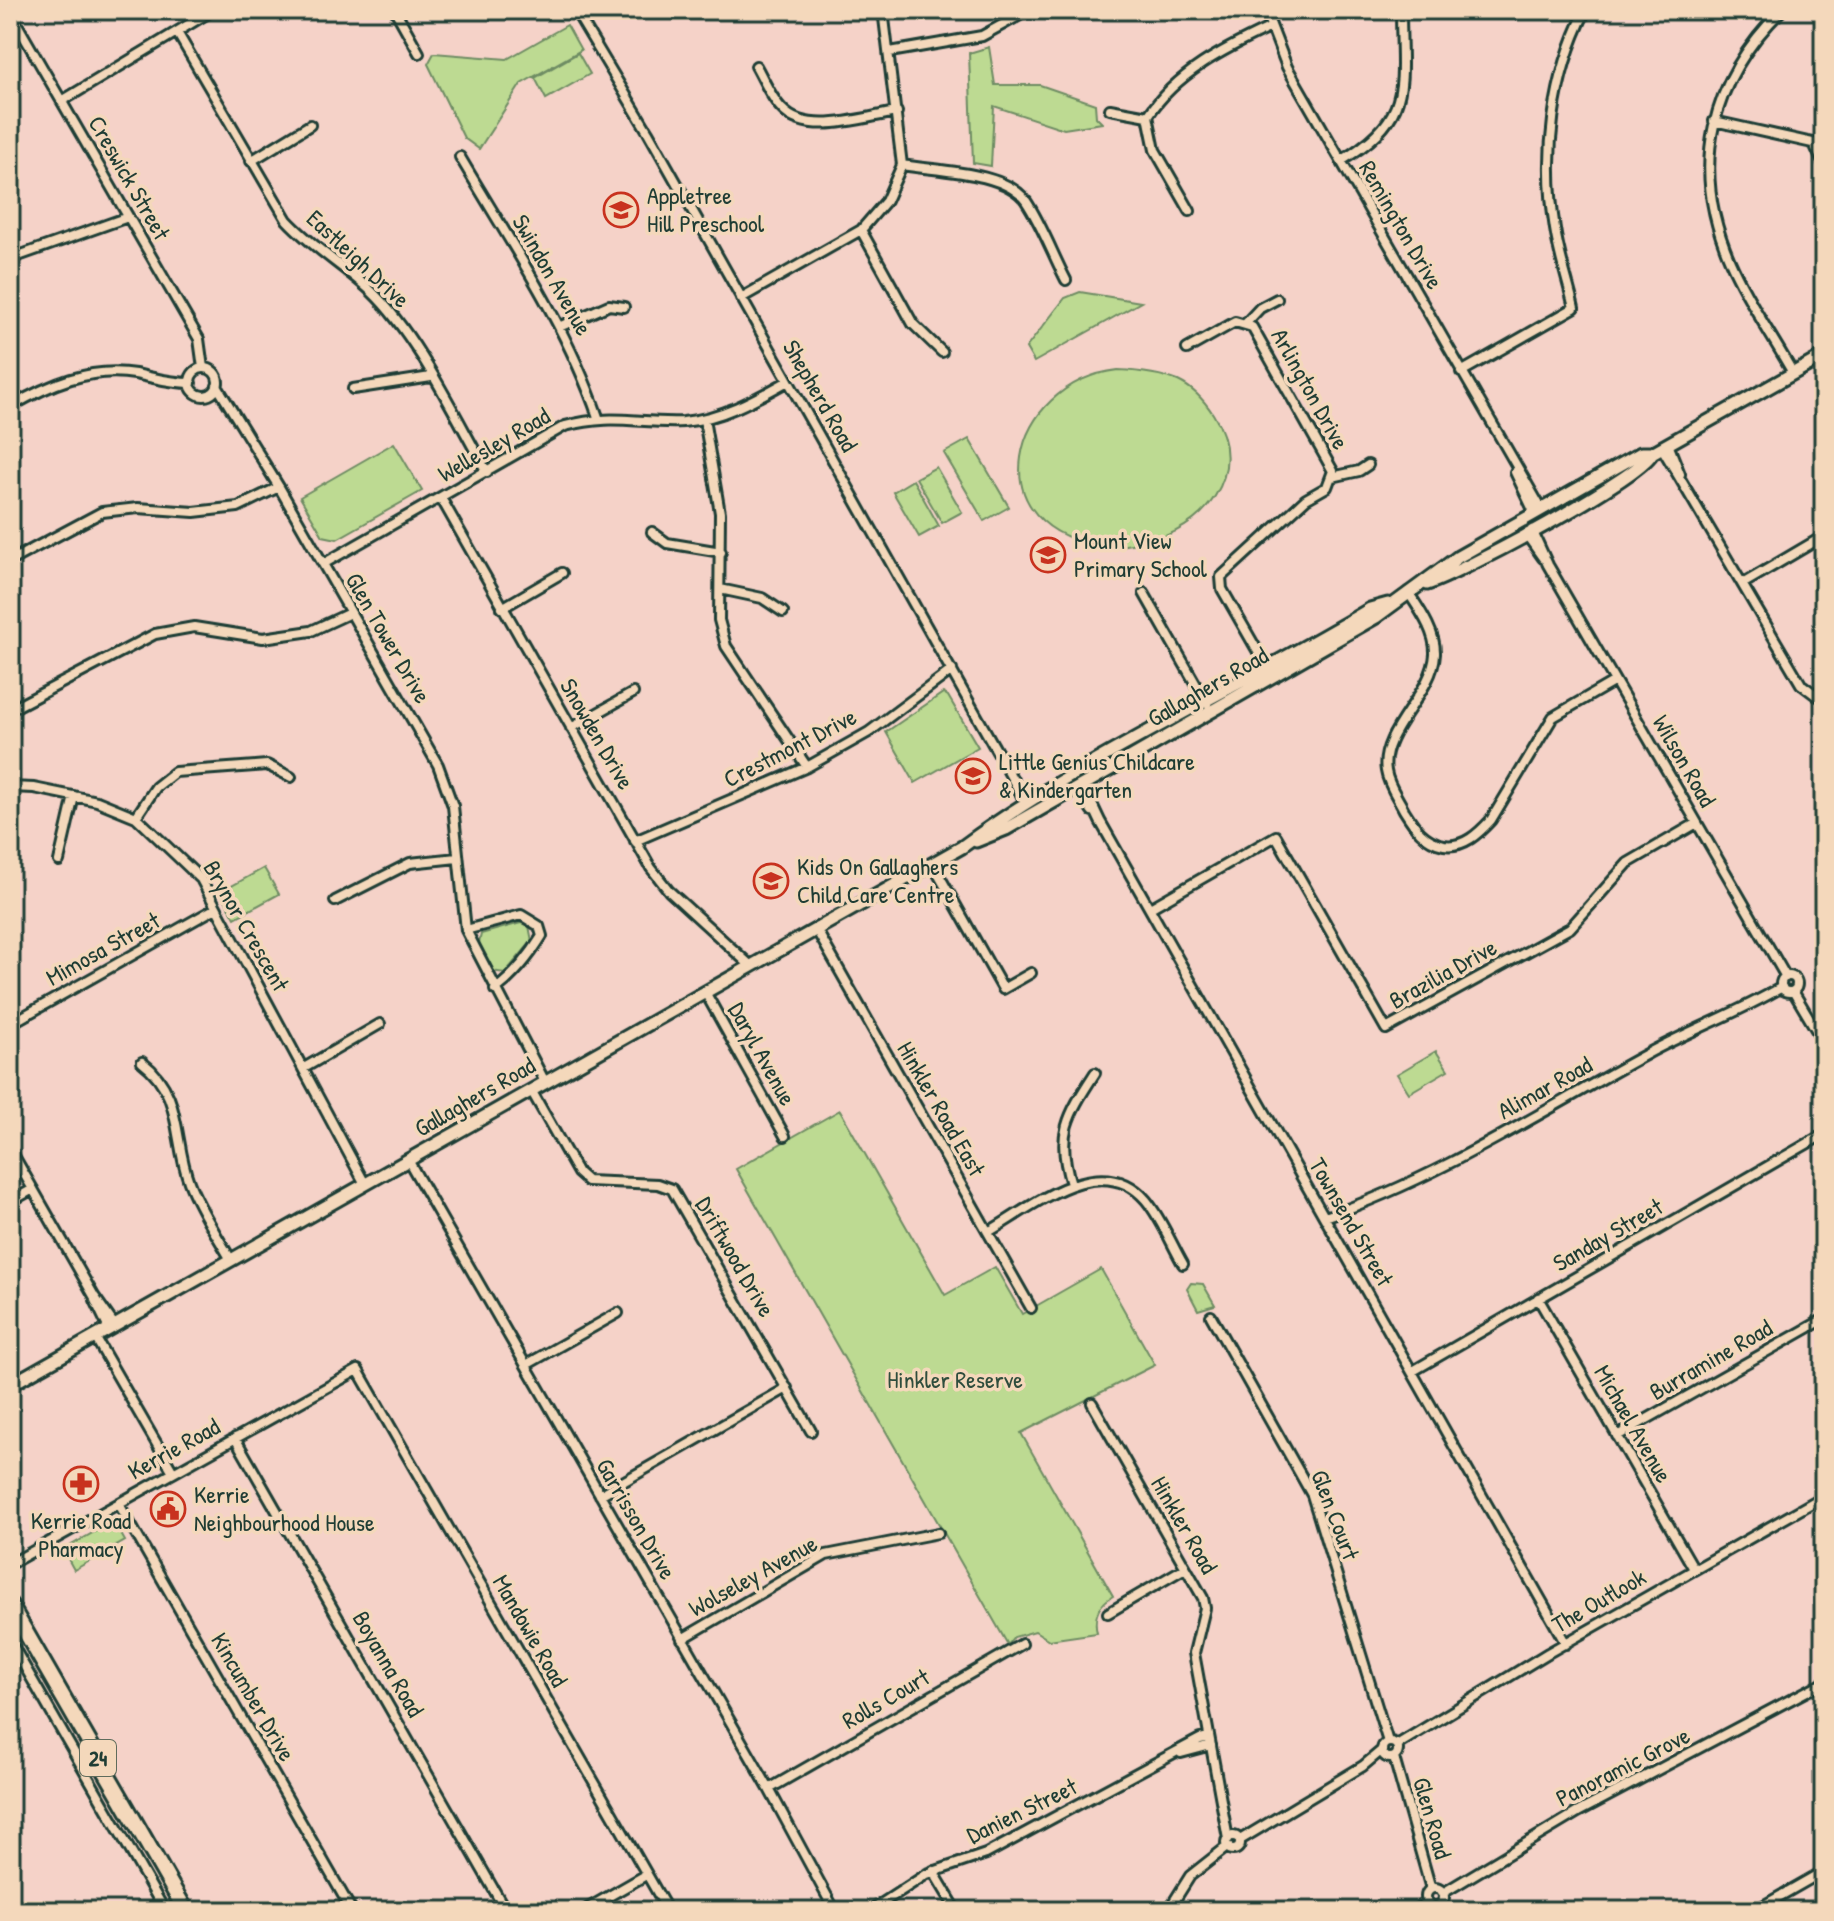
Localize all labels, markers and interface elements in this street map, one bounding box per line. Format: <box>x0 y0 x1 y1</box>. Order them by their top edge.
street label: Creswick Street <box>81 110 179 246</box>
street label: Remington Drive <box>1352 155 1452 295</box>
place label: Appletree Hill Preschool <box>647 179 765 239</box>
school or university icon: Appletree Hill Preschool <box>602 191 640 229</box>
street label: Eastleigh Drive <box>300 202 418 315</box>
street label: Swindon Avenue <box>505 208 601 341</box>
street label: Arlington Drive <box>1264 322 1357 455</box>
street label: Shepherd Road <box>776 334 866 457</box>
street label: Wellesley Road <box>432 399 555 489</box>
place label: Mount View Primary School <box>1074 524 1208 584</box>
school or university icon: Mount View Primary School <box>1029 536 1067 574</box>
street label: Glen Tower Drive <box>339 567 439 709</box>
street label: Gallaghers Road <box>1141 639 1274 734</box>
street label: Snowden Drive <box>553 672 643 795</box>
street label: Crestmont Drive <box>718 700 862 794</box>
street label: Wilson Road <box>1646 709 1724 812</box>
place label: Little Genius Childcare & Kindergarten <box>999 745 1195 805</box>
school or university icon: Little Genius Childcare & Kindergarten <box>954 757 992 795</box>
place label: Kids On Gallaghers Child Care Centre <box>797 850 958 910</box>
street label: Brynor Crescent <box>197 854 298 997</box>
school or university icon: Kids On Gallaghers Child Care Centre <box>752 862 790 900</box>
street label: Mimosa Street <box>40 903 166 993</box>
street label: Brazilia Drive <box>1383 930 1502 1016</box>
street label: Daryl Avenue <box>721 996 804 1111</box>
street label: Hinkler Road East <box>890 1035 994 1182</box>
street label: Alimar Road <box>1492 1048 1597 1126</box>
street label: Gallaghers Road <box>408 1049 541 1144</box>
street label: Townsend Street <box>1302 1151 1402 1292</box>
street label: Sanday Street <box>1547 1190 1669 1278</box>
street label: Driftwood Drive <box>689 1191 783 1323</box>
street label: Burramine Road <box>1643 1311 1778 1407</box>
street label: Michael Avenue <box>1587 1359 1681 1489</box>
park label: Hinkler Reserve <box>887 1363 1023 1395</box>
street label: Kerrie Road <box>122 1410 225 1486</box>
street label: Garrisson Drive <box>589 1452 685 1585</box>
pharmacy icon: Kerrie Road Pharmacy <box>62 1465 100 1503</box>
street label: Glen Court <box>1304 1465 1368 1565</box>
street label: Hinkler Road <box>1144 1470 1226 1579</box>
place label: Kerrie Neighbourhood House <box>194 1478 375 1538</box>
public building icon: Kerrie Neighbourhood House <box>149 1490 187 1528</box>
place label: Kerrie Road Pharmacy <box>31 1504 131 1564</box>
street label: Wolseley Avenue <box>683 1526 823 1624</box>
street label: The Outlook <box>1546 1560 1651 1640</box>
street label: Mandowie Road <box>486 1569 576 1692</box>
street label: Boyanna Road <box>346 1605 432 1722</box>
street label: Kincumber Drive <box>204 1626 304 1767</box>
street label: Rolls Court <box>836 1660 936 1736</box>
street label: Panoramic Grove <box>1550 1718 1695 1814</box>
road number: 24 <box>80 1740 116 1776</box>
street label: Danien Street <box>961 1769 1083 1851</box>
street label: Glen Road <box>1406 1773 1460 1862</box>

